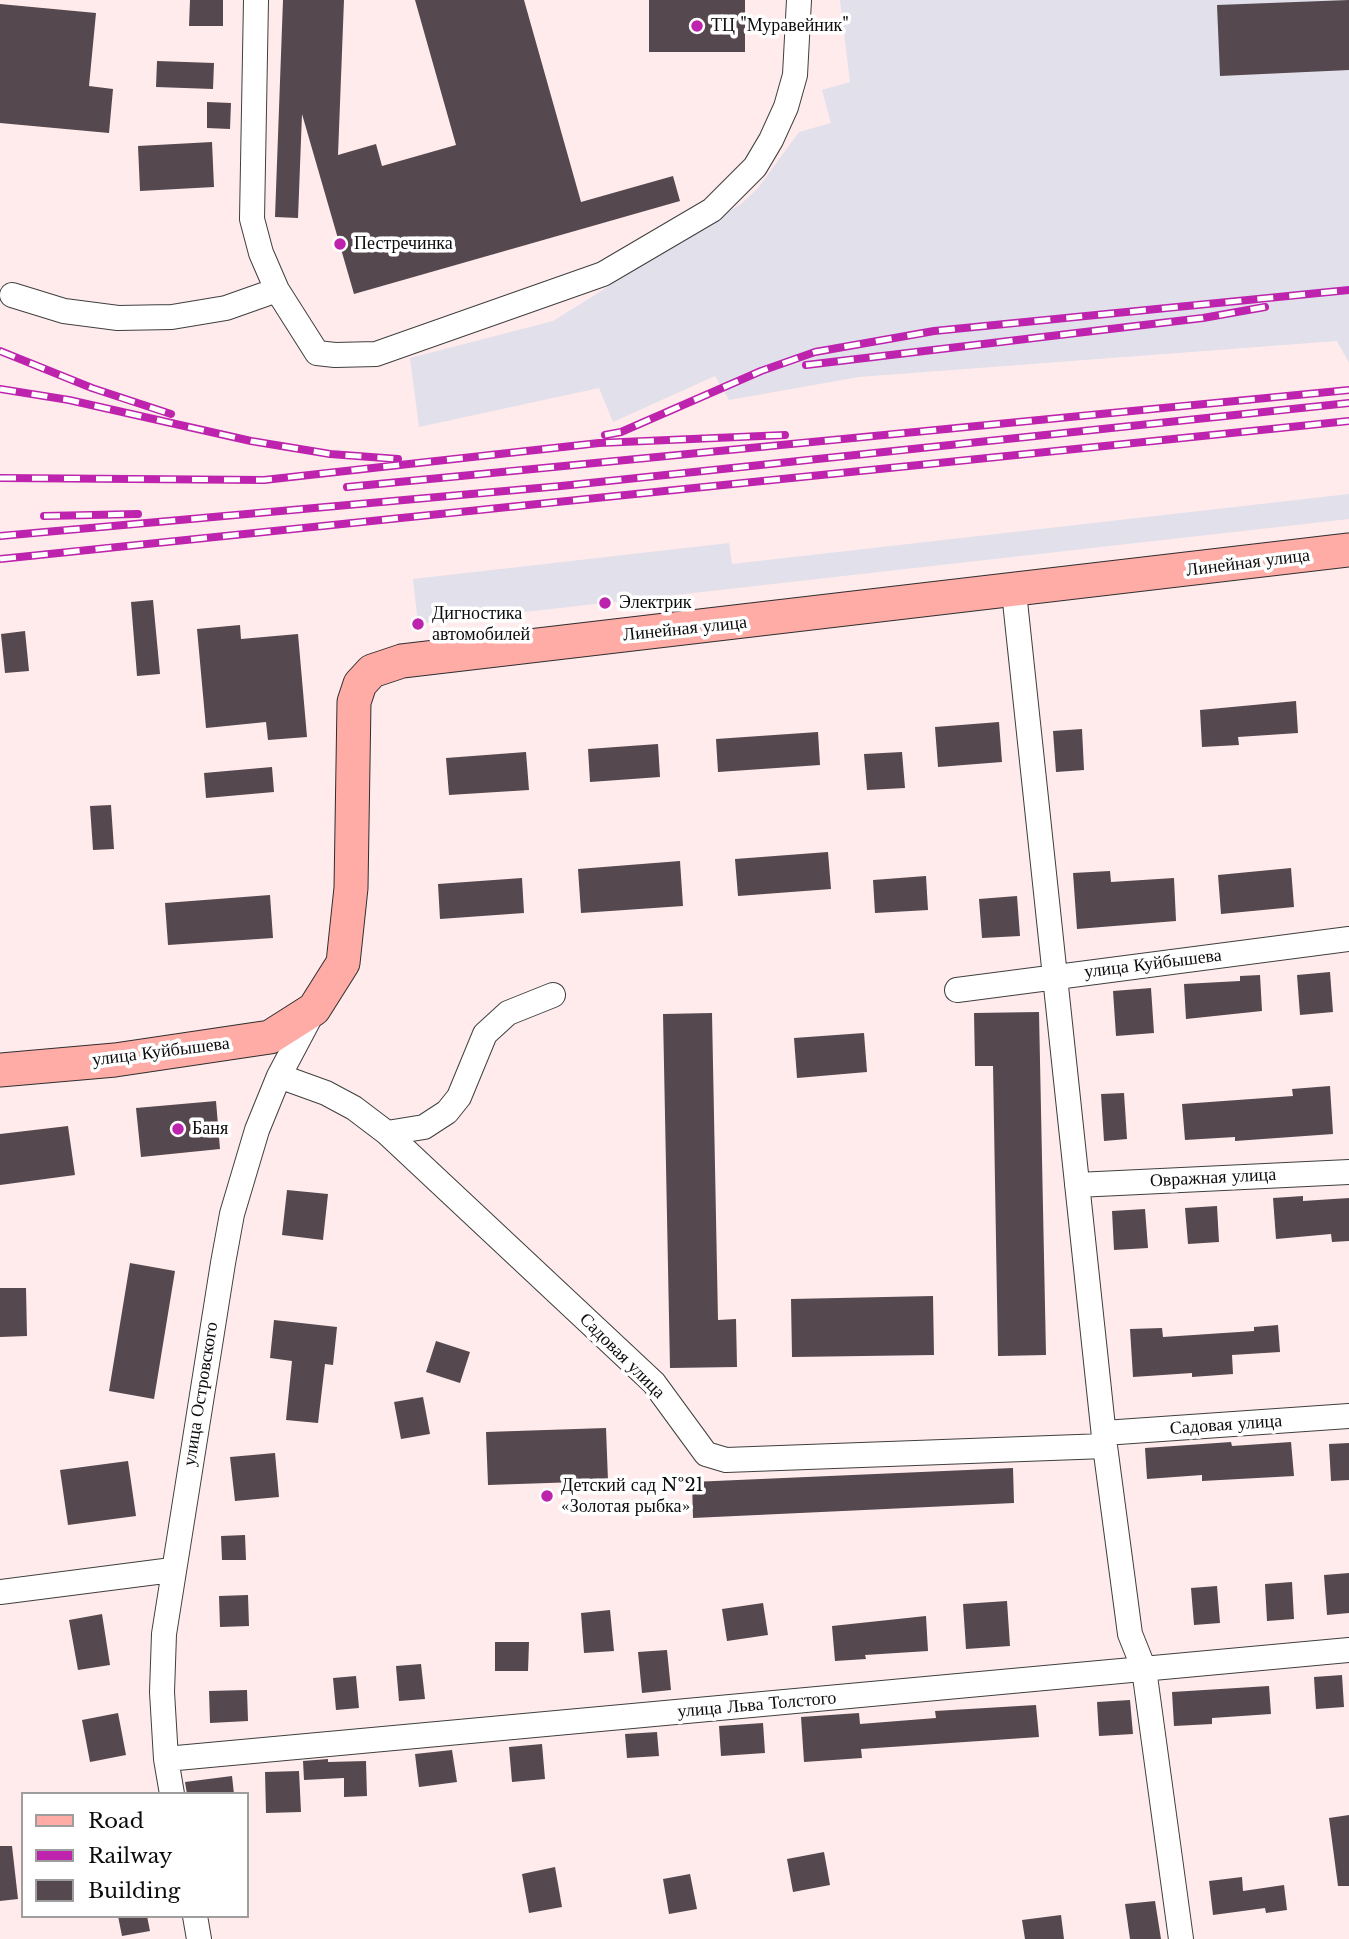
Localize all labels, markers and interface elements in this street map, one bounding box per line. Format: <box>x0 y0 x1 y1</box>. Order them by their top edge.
place label: ТЦ "Муравейник" <box>711 15 849 37</box>
marker: ТЦ "Муравейник" <box>689 18 705 34</box>
place label: Пестречинка <box>354 233 453 255</box>
marker: Пестречинка <box>332 236 348 252</box>
street label: Линейная улица <box>1185 545 1311 581</box>
place label: Электрик <box>619 592 692 614</box>
marker: Электрик <box>597 595 613 611</box>
place label: Дигностика автомобилей <box>432 603 530 646</box>
street label: Линейная улица <box>622 612 748 646</box>
marker: Дигностика автомобилей <box>410 616 426 632</box>
street label: улица Куйбышева <box>1083 945 1223 983</box>
street label: улица Куйбышева <box>91 1033 231 1071</box>
place label: Баня <box>192 1118 228 1140</box>
marker: Баня <box>170 1121 186 1137</box>
street label: Овражная улица <box>1149 1164 1277 1192</box>
street label: Садовая улица <box>575 1309 669 1403</box>
street label: улица Островского <box>179 1320 223 1468</box>
street label: Садовая улица <box>1169 1410 1283 1440</box>
place label: Детский сад №21 «Золотая рыбка» <box>561 1475 704 1518</box>
marker: Детский сад №21 «Золотая рыбка» <box>539 1488 555 1504</box>
street label: улица Льва Толстого <box>677 1687 837 1723</box>
legend <box>21 1792 248 1918</box>
text: Road <box>88 1808 144 1834</box>
text: Railway <box>88 1843 172 1869</box>
text: Building <box>88 1878 180 1904</box>

